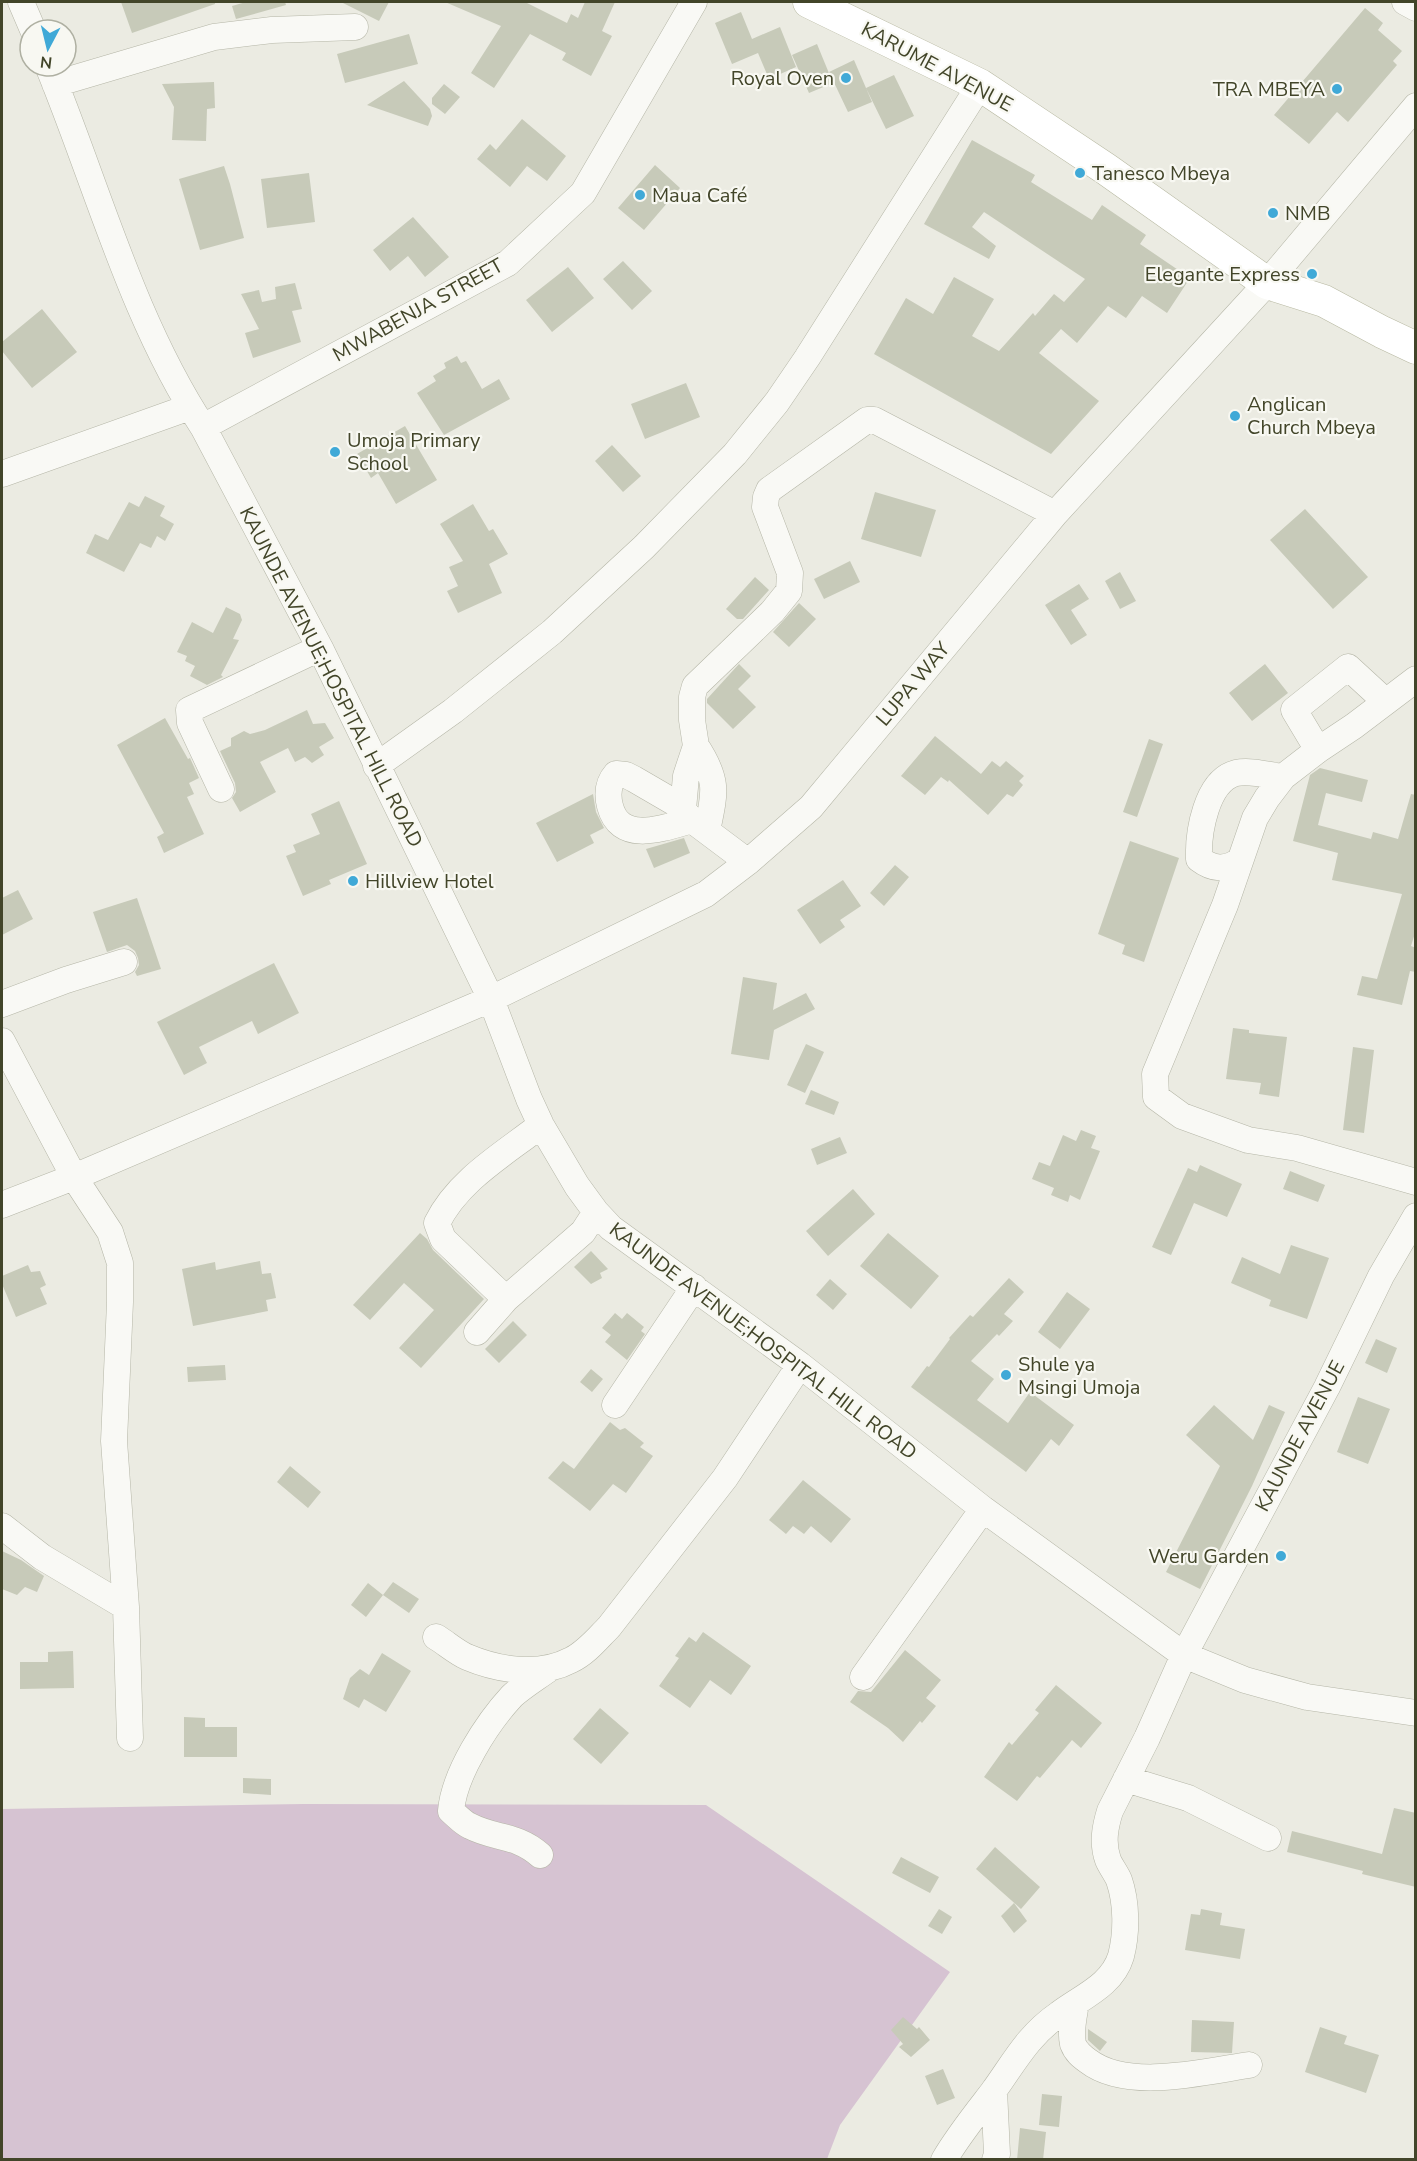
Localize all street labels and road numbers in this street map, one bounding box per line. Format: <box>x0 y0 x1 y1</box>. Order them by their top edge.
street label: KARUME AVENUE <box>856 16 1018 118</box>
street label: MWABENJA STREET <box>328 252 508 368</box>
street label: KAUNDE AVENUE;HOSPITAL HILL ROAD <box>233 502 429 852</box>
street label: LUPA WAY <box>870 635 957 732</box>
street label: KAUNDE AVENUE;HOSPITAL HILL ROAD <box>604 1216 922 1466</box>
street label: KAUNDE AVENUE <box>1249 1356 1351 1516</box>

